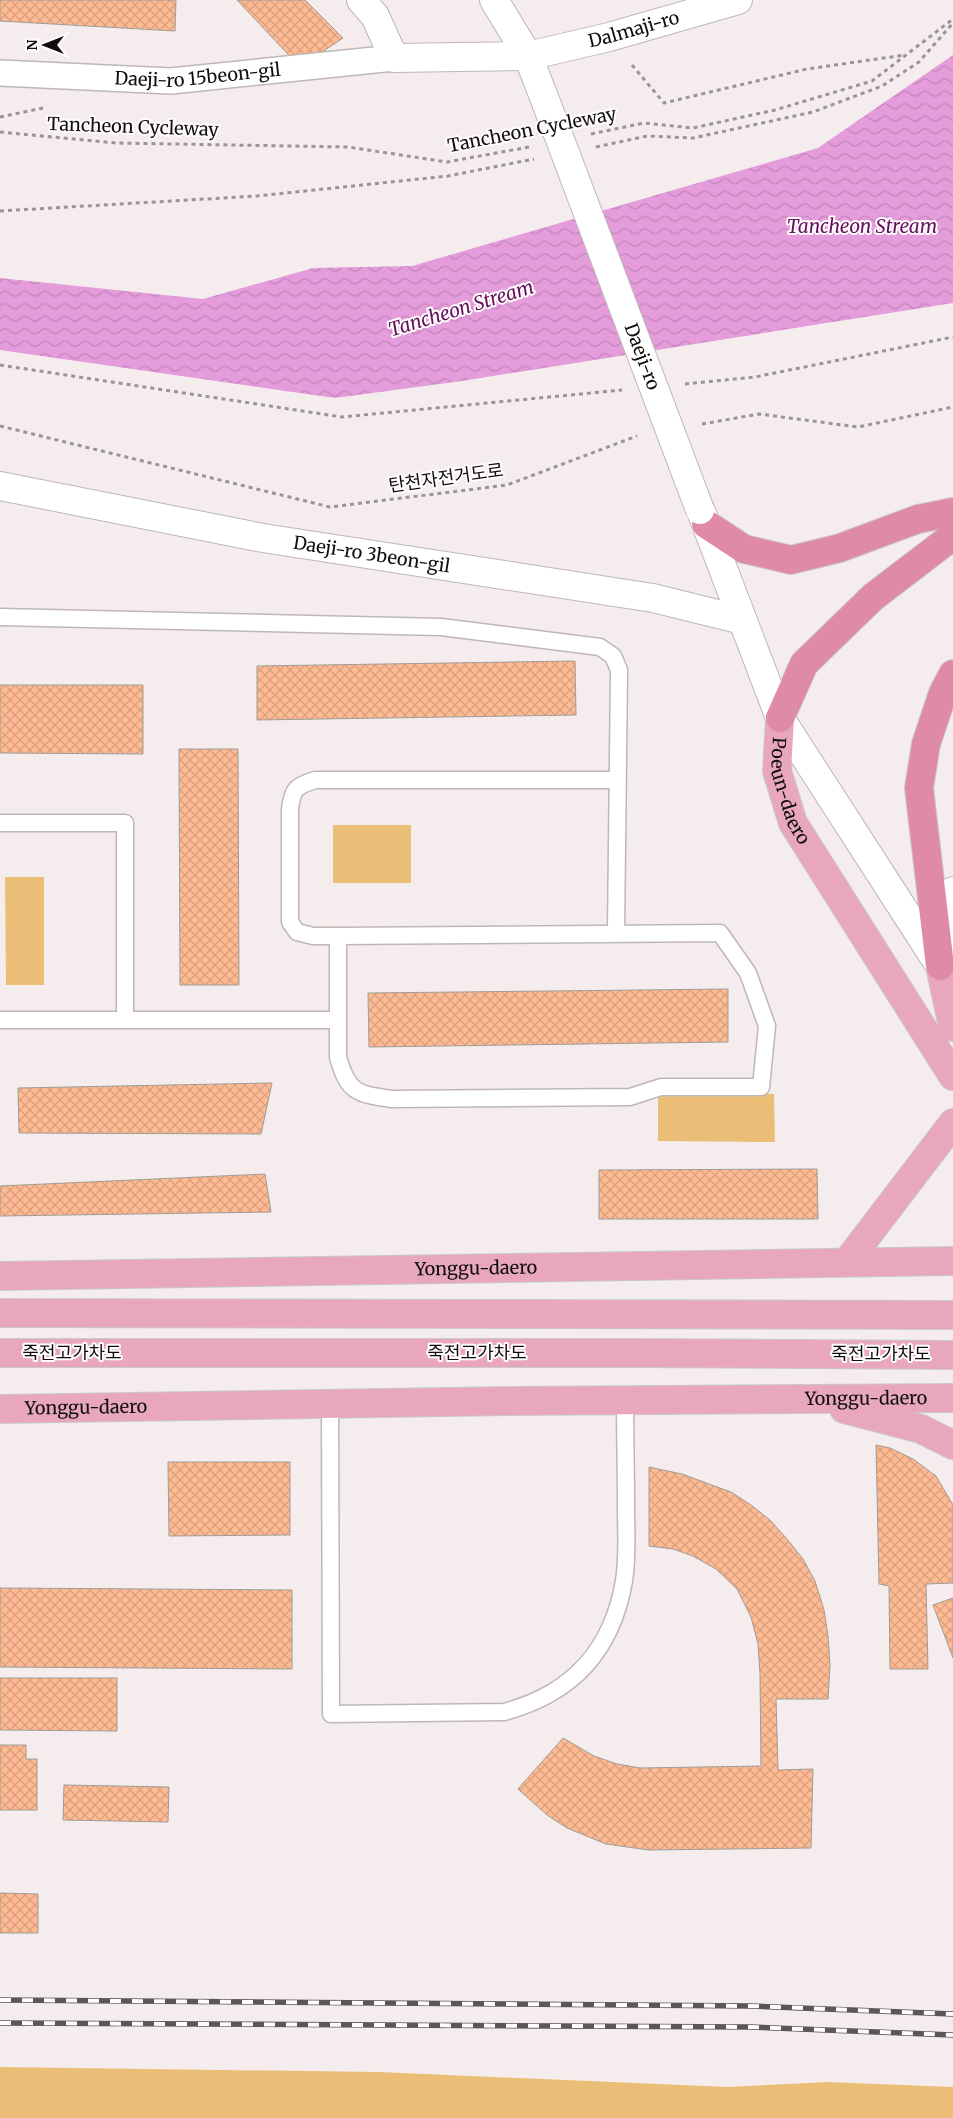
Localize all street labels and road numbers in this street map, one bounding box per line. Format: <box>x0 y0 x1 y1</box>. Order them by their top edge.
street label: Dalmaji-ro <box>586 5 682 52</box>
street label: Daeji-ro 15beon-gil <box>114 58 282 92</box>
street label: Tancheon Cycleway <box>445 102 619 157</box>
street label: Tancheon Cycleway <box>47 112 220 141</box>
street label: Daeji-ro <box>619 320 666 393</box>
street label: 탄천자전거도로 <box>387 458 505 497</box>
street label: Daeji-ro 3beon-gil <box>292 531 452 578</box>
street label: Poeun-daero <box>766 736 816 849</box>
street label: Yonggu-daero <box>413 1256 537 1280</box>
street label: 죽전고가차도 <box>22 1341 122 1364</box>
street label: 죽전고가차도 <box>427 1341 527 1364</box>
street label: 죽전고가차도 <box>831 1342 931 1365</box>
street label: Yonggu-daero <box>804 1386 927 1410</box>
street label: Yonggu-daero <box>24 1395 147 1420</box>

